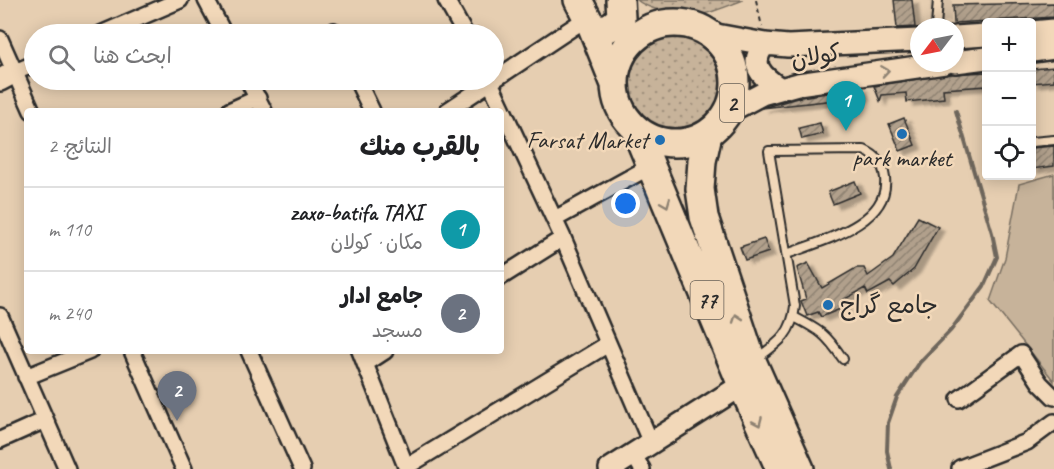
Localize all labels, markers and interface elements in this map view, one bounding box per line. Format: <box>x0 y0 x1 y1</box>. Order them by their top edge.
north arrow <box>910 18 964 72</box>
map controls <box>982 18 1036 180</box>
button: + <box>982 18 1036 72</box>
search box <box>24 24 504 90</box>
street label: كولان <box>789 37 843 75</box>
icon: search <box>45 41 78 74</box>
text: ابحث هنا <box>93 42 172 70</box>
one-way arrow <box>880 65 889 77</box>
button: − <box>982 72 1036 126</box>
pin: 1 <box>826 82 866 131</box>
road number: 2 <box>720 84 744 122</box>
place label: Farsat Market <box>527 125 651 155</box>
button: locate <box>982 126 1036 180</box>
marker: park market <box>895 127 909 141</box>
text: بالقرب منك <box>360 130 480 163</box>
marker: Farsat Market <box>653 133 667 147</box>
text: النتائج: 2 <box>48 134 112 159</box>
place label: park market <box>853 143 954 173</box>
your location <box>611 189 640 218</box>
one-way arrow <box>659 197 671 208</box>
text: zaxo-batifa TAXI <box>291 199 423 227</box>
text: 110 m <box>48 217 91 242</box>
text: 1 <box>456 217 465 242</box>
text: مكان · كولان <box>330 230 423 255</box>
road number: 77 <box>690 281 724 319</box>
text: جامع ادار <box>341 282 423 310</box>
place label: جامع گراج <box>840 290 938 322</box>
marker: جامع گراج <box>821 298 835 312</box>
text: 240 m <box>48 301 91 326</box>
text: 2 <box>456 301 465 326</box>
one-way arrow <box>732 313 745 324</box>
text: مسجد <box>372 318 423 343</box>
pin: 2 <box>158 372 196 421</box>
one-way arrow <box>751 415 763 426</box>

